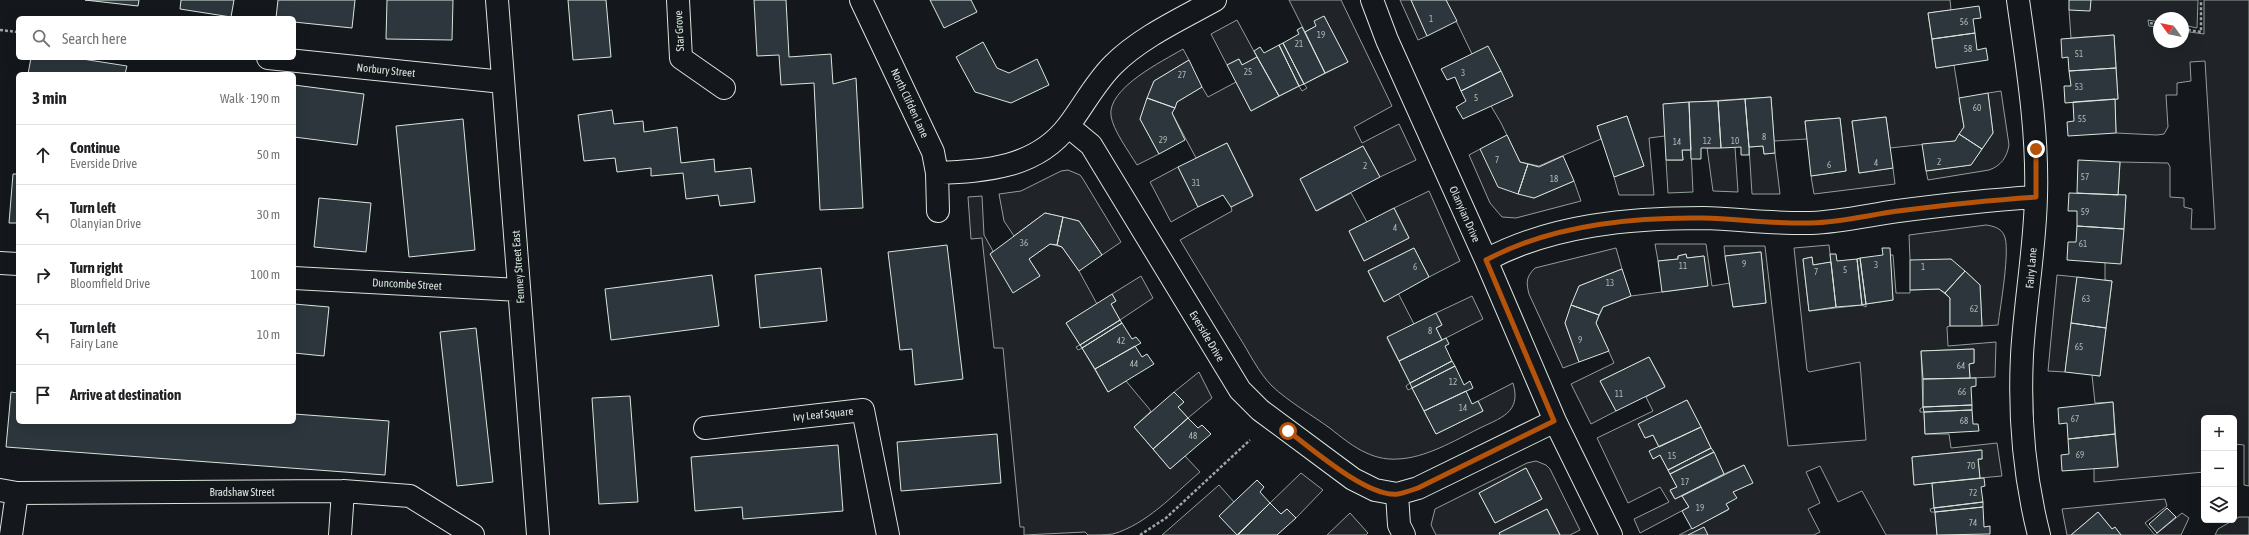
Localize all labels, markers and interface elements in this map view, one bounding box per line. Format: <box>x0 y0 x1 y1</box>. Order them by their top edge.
street label: Star Grove <box>672 10 686 52</box>
north arrow <box>2153 12 2189 48</box>
house number: 1 <box>1429 14 1433 24</box>
search box <box>16 16 296 60</box>
house number: 56 <box>1960 17 1968 27</box>
icon: search <box>30 27 52 49</box>
text: Search here <box>62 30 127 47</box>
house number: 19 <box>1317 30 1325 40</box>
house number: 21 <box>1295 39 1303 49</box>
house number: 58 <box>1964 44 1972 54</box>
house number: 51 <box>2075 49 2083 59</box>
street label: Norbury Street <box>356 61 416 79</box>
street label: North Clifden Lane <box>889 66 931 140</box>
house number: 25 <box>1244 67 1252 77</box>
house number: 3 <box>1461 68 1465 78</box>
house number: 27 <box>1178 70 1186 80</box>
house number: 53 <box>2075 82 2083 92</box>
text: 3 min <box>32 88 67 108</box>
text: Walk · 190 m <box>220 91 280 106</box>
house number: 5 <box>1474 93 1478 103</box>
house number: 60 <box>1973 103 1981 113</box>
house number: 55 <box>2078 114 2086 124</box>
house number: 8 <box>1762 132 1766 142</box>
house number: 29 <box>1159 135 1167 145</box>
house number: 12 <box>1703 136 1711 146</box>
house number: 10 <box>1731 136 1739 146</box>
house number: 14 <box>1673 137 1681 147</box>
text: Continue <box>70 139 120 156</box>
route end <box>2027 140 2045 158</box>
icon: ahead <box>32 144 54 166</box>
text: 50 m <box>257 147 280 162</box>
house number: 7 <box>1495 155 1499 165</box>
text: Everside Drive <box>70 156 137 171</box>
house number: 2 <box>1937 157 1941 167</box>
house number: 4 <box>1874 158 1878 168</box>
house number: 6 <box>1827 160 1831 170</box>
house number: 2 <box>1363 161 1367 171</box>
house number: 57 <box>2081 172 2089 182</box>
house number: 18 <box>1550 174 1558 184</box>
house number: 31 <box>1192 178 1200 188</box>
street label: Olanyian Drive <box>1447 184 1483 244</box>
text: Turn left <box>70 199 116 216</box>
icon: left <box>32 204 54 226</box>
text: 30 m <box>257 207 280 222</box>
house number: 59 <box>2081 207 2089 217</box>
text: Olanyian Drive <box>70 216 141 231</box>
house number: 4 <box>1393 223 1397 233</box>
street label: Fenney Street East <box>509 230 527 304</box>
house number: 36 <box>1020 238 1028 248</box>
house number: 61 <box>2079 239 2087 249</box>
street label: Fairy Lane <box>2023 247 2039 289</box>
text: Turn right <box>70 259 123 276</box>
house number: 9 <box>1742 259 1746 269</box>
house number: 3 <box>1874 260 1878 270</box>
house number: 11 <box>1679 261 1687 271</box>
house number: 6 <box>1413 262 1417 272</box>
house number: 1 <box>1921 262 1925 272</box>
icon: right <box>32 264 54 286</box>
house number: 5 <box>1843 265 1847 275</box>
text: 100 m <box>251 267 280 282</box>
house number: 7 <box>1814 267 1818 277</box>
text: Bloomfield Drive <box>70 276 150 291</box>
street label: Duncombe Street <box>372 276 442 292</box>
house number: 13 <box>1606 278 1614 288</box>
house number: 63 <box>2082 294 2090 304</box>
house number: 62 <box>1970 304 1978 314</box>
street label: Everside Drive <box>1187 309 1227 363</box>
text: Turn left <box>70 319 116 336</box>
icon: left <box>32 324 54 346</box>
house number: 8 <box>1428 326 1432 336</box>
text: 10 m <box>257 327 280 342</box>
house number: 9 <box>1578 335 1582 345</box>
text: Fairy Lane <box>70 336 118 351</box>
house number: 42 <box>1117 336 1125 346</box>
house number: 65 <box>2075 342 2083 352</box>
house number: 44 <box>1130 359 1138 369</box>
house number: 64 <box>1957 361 1965 371</box>
house number: 12 <box>1449 377 1457 387</box>
icon: arrive <box>32 384 54 406</box>
text: Arrive at destination <box>70 386 181 403</box>
house number: 66 <box>1958 387 1966 397</box>
house number: 11 <box>1615 389 1623 399</box>
house number: 14 <box>1459 403 1467 413</box>
street label: Ivy Leaf Square <box>792 405 854 423</box>
house number: 67 <box>2071 414 2079 424</box>
map controls <box>2201 415 2237 523</box>
button: + <box>2201 415 2237 451</box>
house number: 68 <box>1960 416 1968 426</box>
route start <box>1279 422 1297 440</box>
house number: 48 <box>1189 431 1197 441</box>
house number: 69 <box>2076 450 2084 460</box>
house number: 15 <box>1668 451 1676 461</box>
button: − <box>2201 451 2237 487</box>
house number: 70 <box>1967 461 1975 471</box>
house number: 17 <box>1681 477 1689 487</box>
street label: Bradshaw Street <box>209 486 275 498</box>
button: layers <box>2201 487 2237 523</box>
house number: 72 <box>1969 488 1977 498</box>
house number: 19 <box>1696 503 1704 513</box>
house number: 74 <box>1969 518 1977 528</box>

